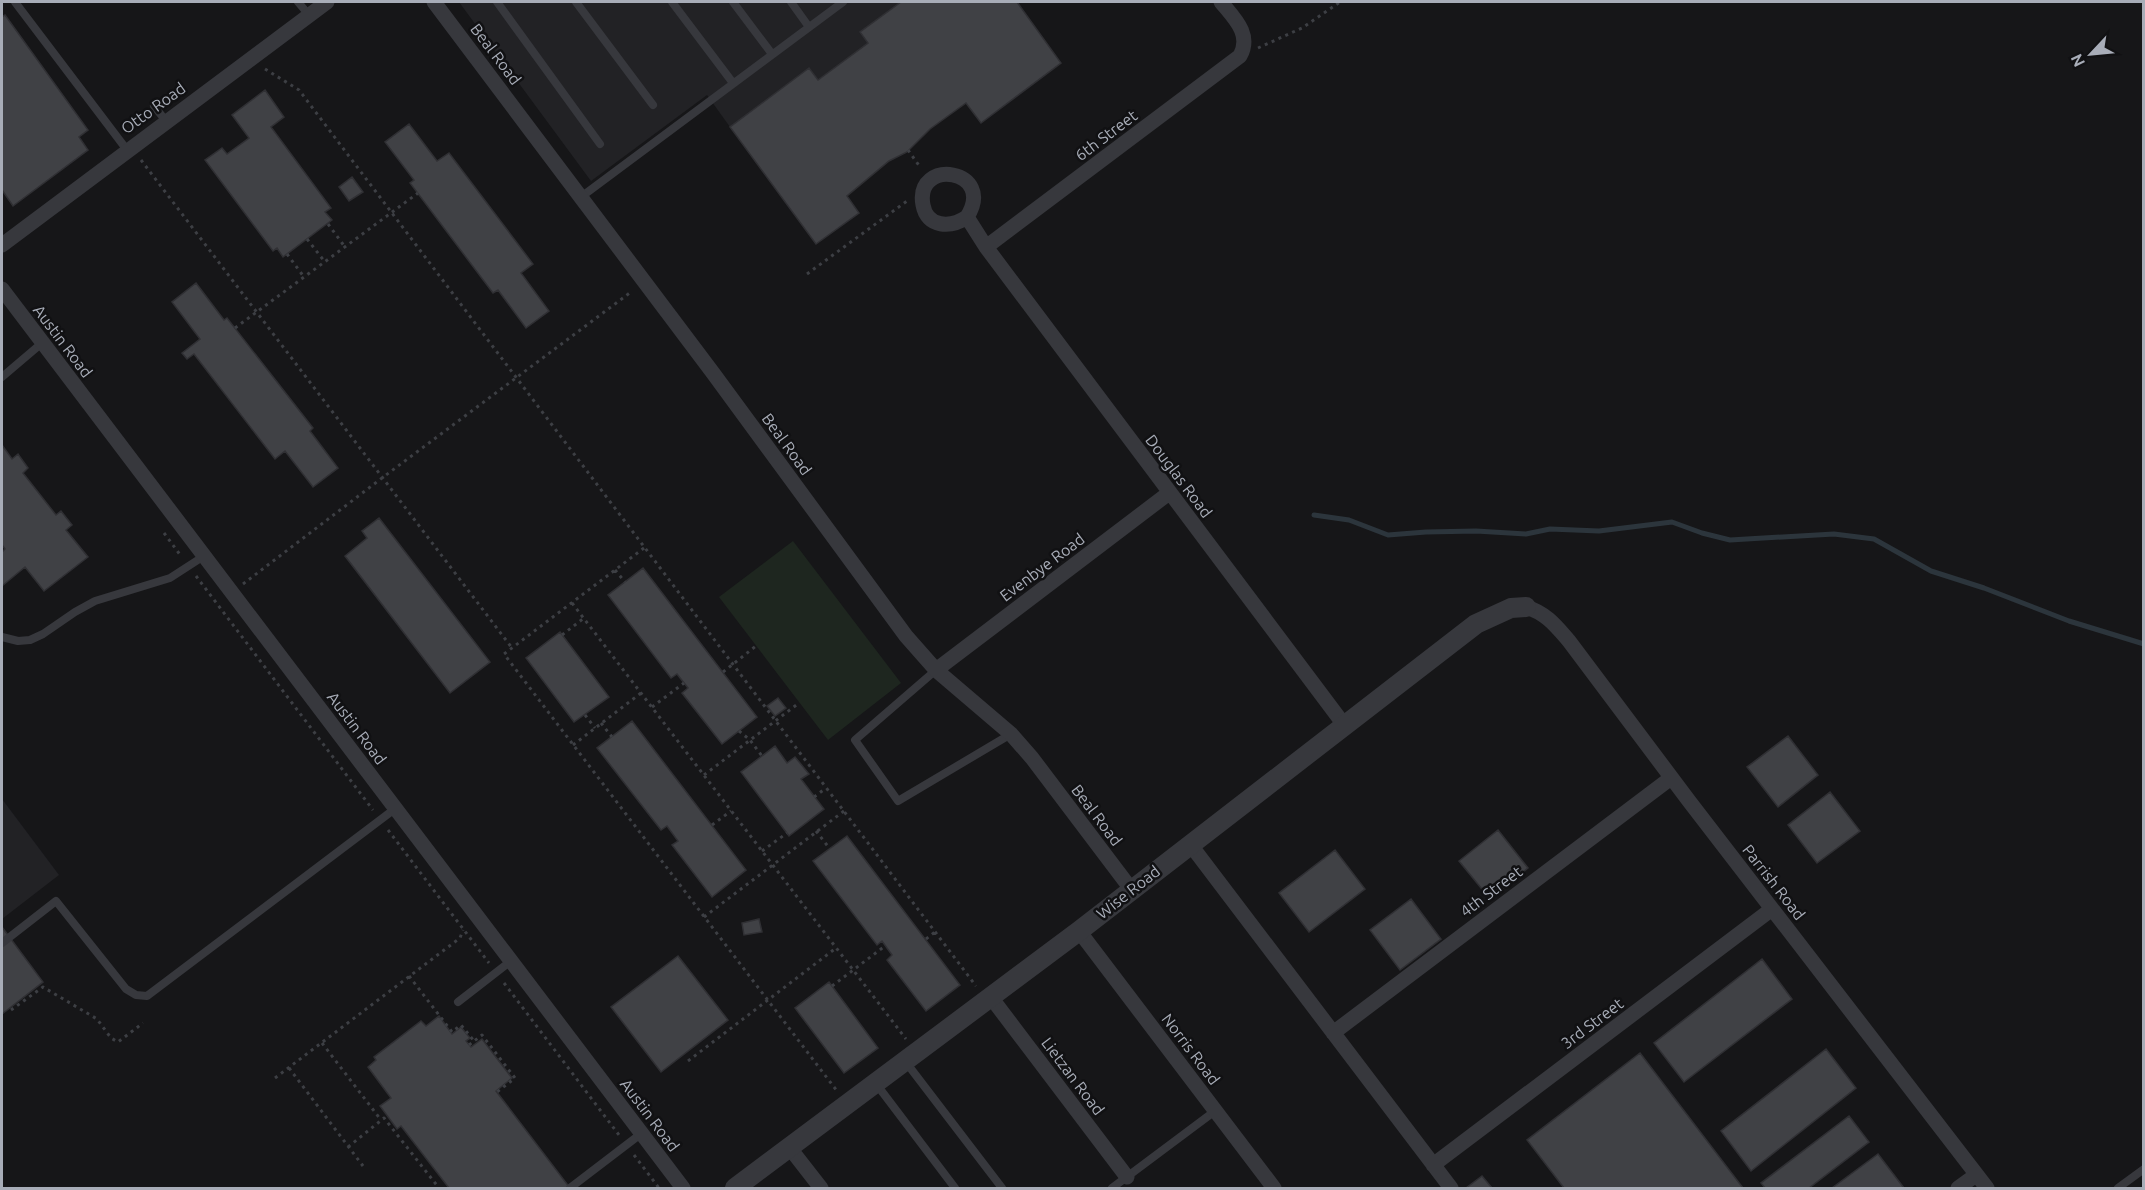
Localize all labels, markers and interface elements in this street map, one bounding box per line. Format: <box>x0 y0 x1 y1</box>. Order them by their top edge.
street label: Beal Road <box>467 20 525 88</box>
north arrow <box>2061 24 2121 84</box>
text: N <box>2067 51 2088 70</box>
street label: Otto Road <box>117 79 189 137</box>
street label: 6th Street <box>1072 105 1141 164</box>
street label: Austin Road <box>30 301 96 381</box>
street label: Beal Road <box>759 410 815 478</box>
street label: Douglas Road <box>1142 431 1216 521</box>
street label: Evenbye Road <box>996 529 1088 605</box>
street label: Austin Road <box>324 688 390 768</box>
street label: Beal Road <box>1068 781 1126 849</box>
street label: Parrish Road <box>1739 841 1809 923</box>
street label: 4th Street <box>1457 861 1526 920</box>
street label: Wise Road <box>1093 862 1163 922</box>
street label: 3rd Street <box>1558 993 1627 1052</box>
street label: Norris Road <box>1158 1010 1224 1088</box>
street label: Lietzan Road <box>1038 1034 1108 1118</box>
street label: Austin Road <box>617 1075 683 1155</box>

